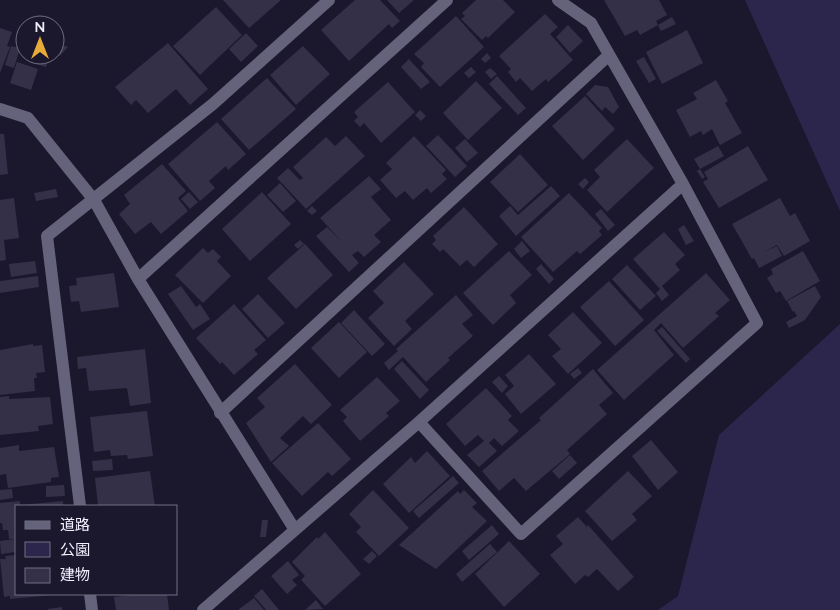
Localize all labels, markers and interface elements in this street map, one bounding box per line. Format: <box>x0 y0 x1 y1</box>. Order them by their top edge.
north arrow <box>15 15 65 65</box>
text: N <box>35 18 45 35</box>
legend <box>15 505 178 595</box>
text: 道路 <box>60 515 90 533</box>
text: 公園 <box>60 540 90 558</box>
text: 建物 <box>60 565 90 583</box>

